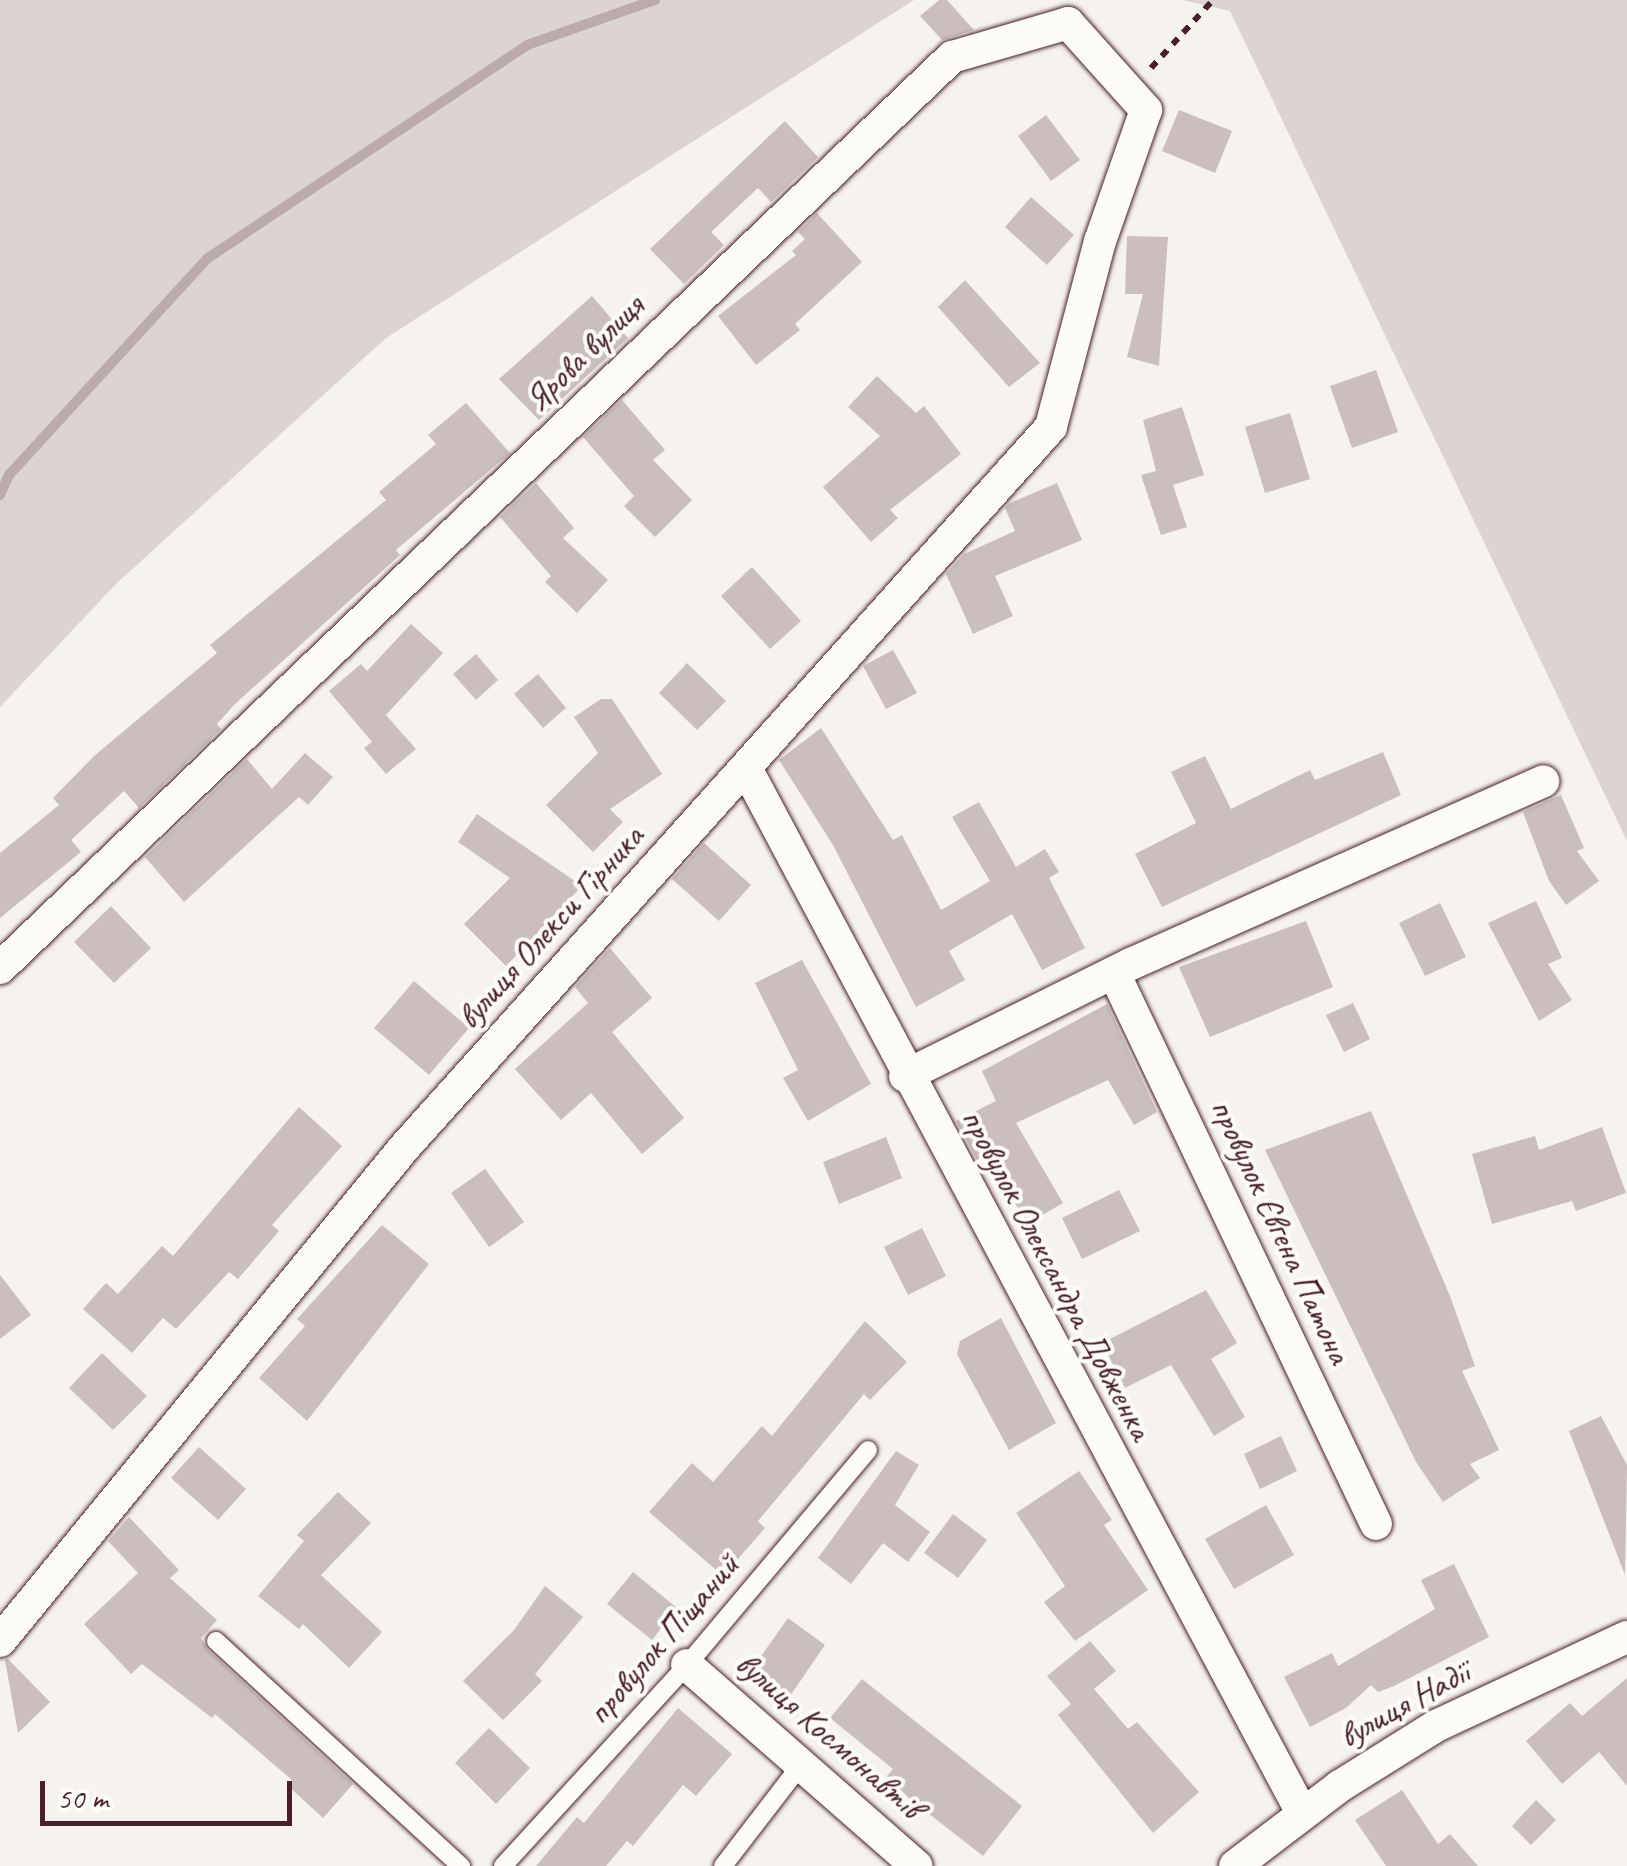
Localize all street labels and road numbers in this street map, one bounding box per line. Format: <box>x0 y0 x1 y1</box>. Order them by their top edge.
street label: Ярова вулиця <box>515 285 653 421</box>
street label: вулиця Олекси Гірника <box>448 816 652 1038</box>
street label: провулок Євгена Патона <box>1201 1092 1361 1370</box>
street label: провулок Олександра Довженка <box>952 1101 1162 1447</box>
street label: провулок Піщаний <box>577 1545 749 1733</box>
street label: вулиця Космонавтів <box>727 1642 931 1828</box>
street label: вулиця Надії <box>1331 1651 1477 1757</box>

